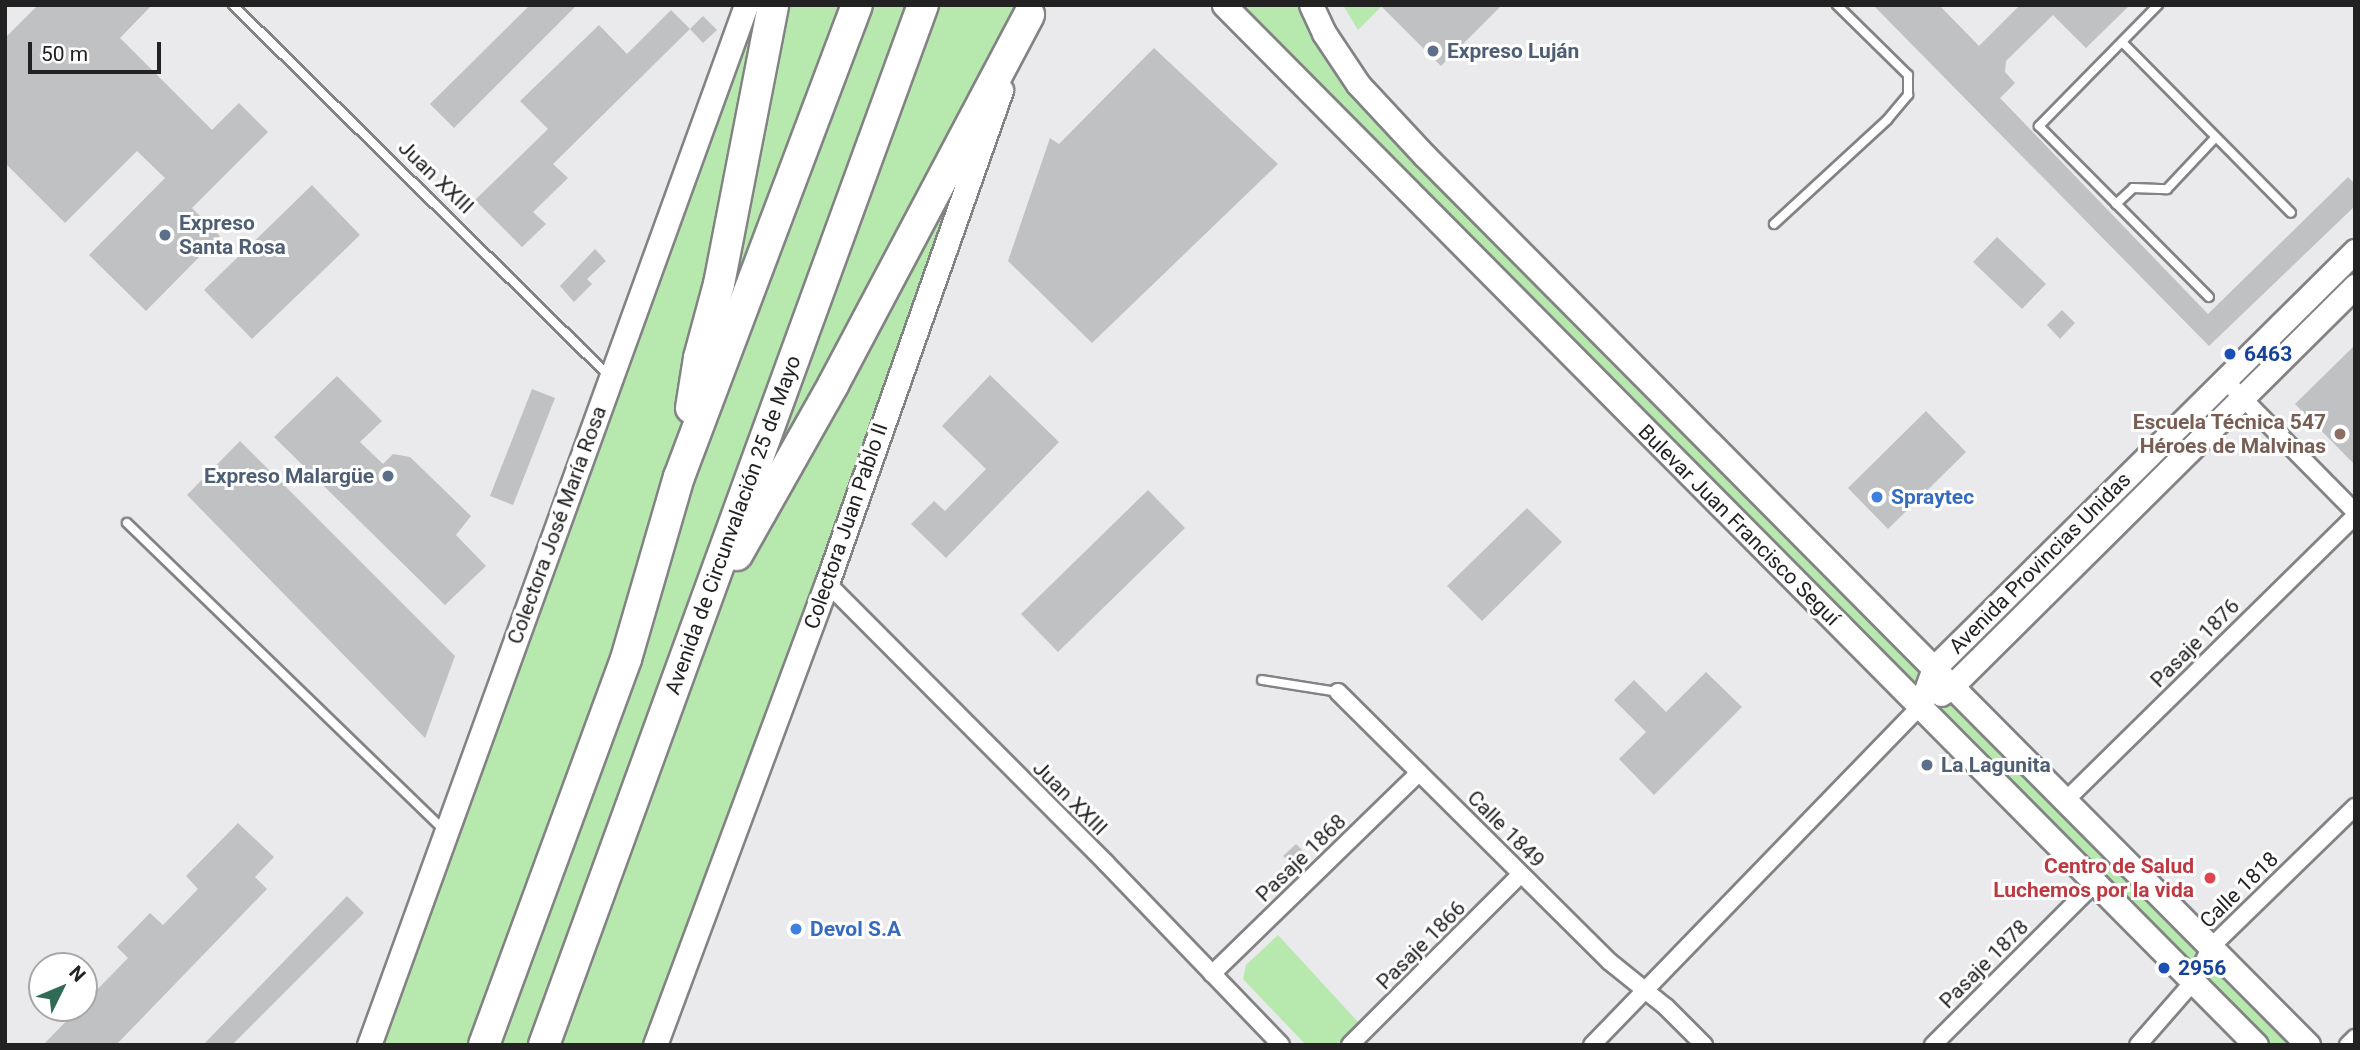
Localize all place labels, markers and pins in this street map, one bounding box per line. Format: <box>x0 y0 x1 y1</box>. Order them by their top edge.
place label: Expreso Luján <box>1447 38 1579 64</box>
marker: Expreso Luján <box>1425 43 1441 59</box>
place label: Expreso Santa Rosa <box>179 210 286 260</box>
marker: Expreso Santa Rosa <box>157 227 173 243</box>
place label: 6463 <box>2244 341 2292 367</box>
marker: 6463 <box>2222 346 2238 362</box>
place label: Escuela Técnica 547 Héroes de Malvinas <box>2132 409 2326 459</box>
marker: Escuela Técnica 547 Héroes de Malvinas <box>2332 426 2348 442</box>
place label: Expreso Malargüe <box>204 463 374 489</box>
marker: Expreso Malargüe <box>380 468 396 484</box>
place label: Spraytec <box>1891 484 1974 510</box>
marker: Spraytec <box>1869 489 1885 505</box>
place label: La Lagunita <box>1941 752 2051 778</box>
marker: La Lagunita <box>1919 757 1935 773</box>
place label: Centro de Salud Luchemos por la vida <box>1993 853 2194 903</box>
marker: Centro de Salud Luchemos por la vida <box>2200 868 2220 888</box>
place label: Devol S.A <box>810 916 901 942</box>
marker: Devol S.A <box>788 921 804 937</box>
place label: 2956 <box>2178 955 2226 981</box>
marker: 2956 <box>2156 960 2172 976</box>

